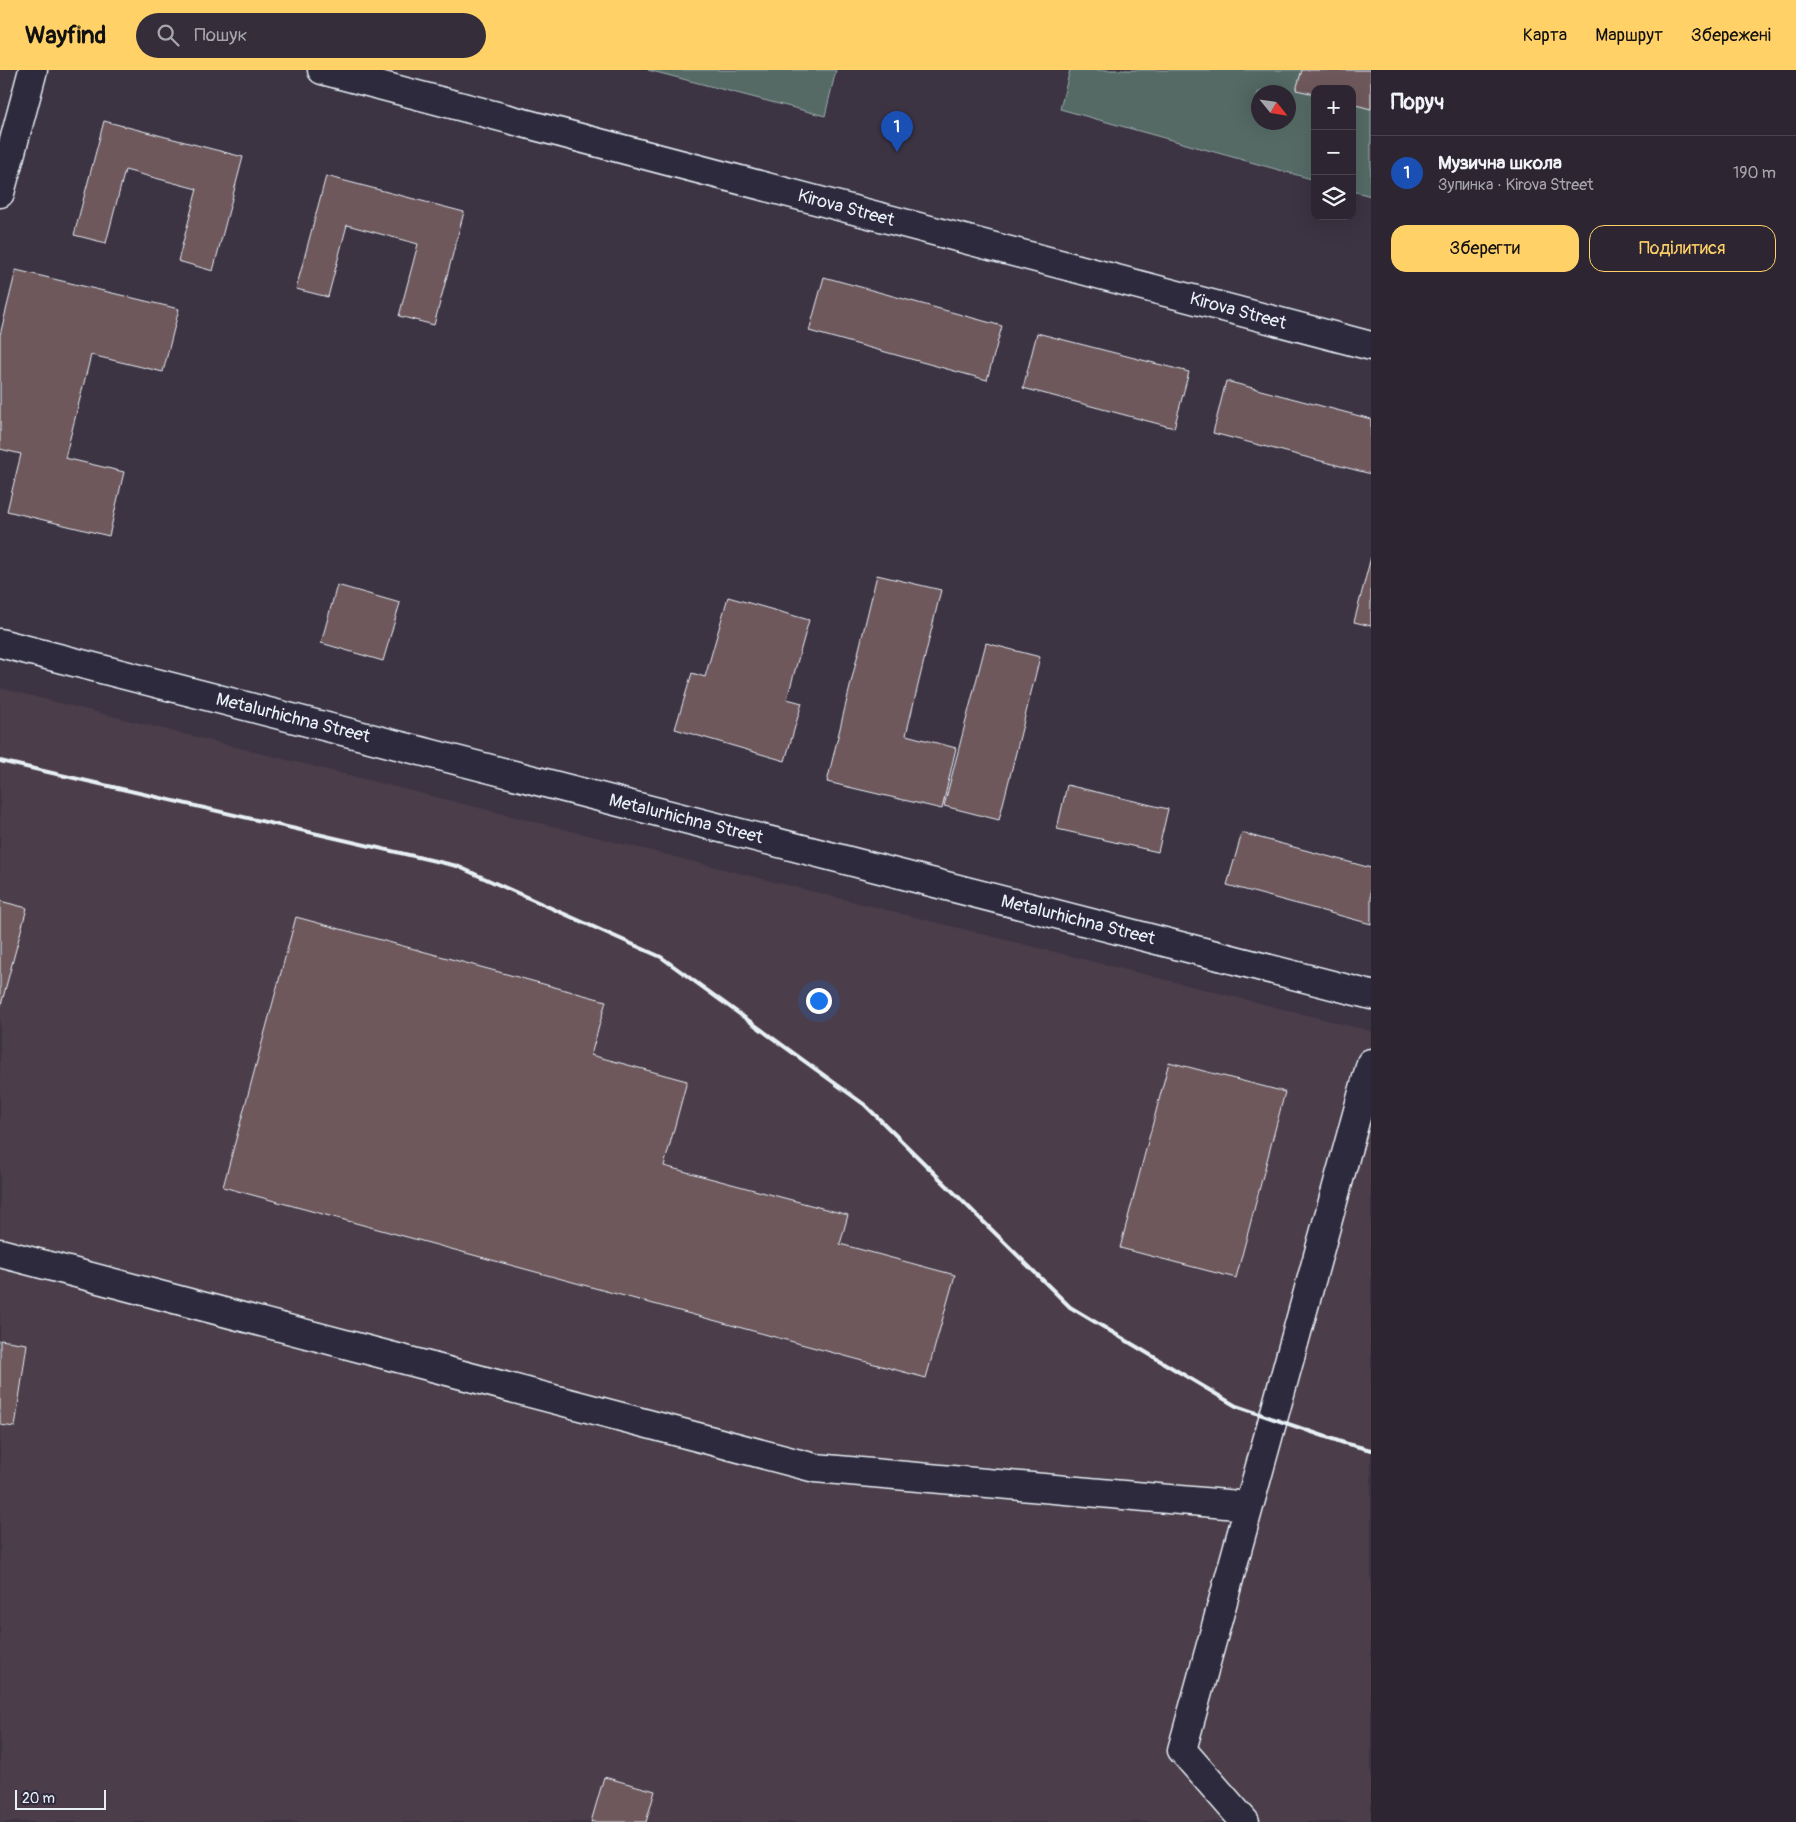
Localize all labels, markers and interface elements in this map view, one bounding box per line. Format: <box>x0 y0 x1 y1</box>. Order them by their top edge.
search box <box>136 13 486 58</box>
text: Wayfind <box>25 21 106 50</box>
icon: search <box>154 21 182 49</box>
text: Пошук <box>194 23 247 47</box>
text: Карта <box>1523 24 1567 47</box>
text: Маршрут <box>1595 24 1663 47</box>
text: Збережені <box>1691 24 1771 47</box>
north arrow <box>1251 85 1296 130</box>
map controls <box>1311 85 1356 220</box>
button: + <box>1311 85 1356 130</box>
text: Поруч <box>1391 89 1444 116</box>
pin: 1 <box>881 111 913 152</box>
button: − <box>1311 130 1356 175</box>
text: Музична школа <box>1438 151 1562 175</box>
text: 1 <box>1404 163 1410 183</box>
text: 190 m <box>1733 163 1776 183</box>
button: layers <box>1311 175 1356 220</box>
text: Зупинка · Kirova Street <box>1438 175 1593 195</box>
street label: Kirova Street <box>795 184 897 232</box>
button: Зберегти <box>1391 225 1579 272</box>
button: Поділитися <box>1589 225 1776 272</box>
street label: Kirova Street <box>1187 287 1289 335</box>
street label: Metalurhichna Street <box>214 688 373 748</box>
street label: Metalurhichna Street <box>607 789 766 849</box>
street label: Metalurhichna Street <box>999 890 1158 950</box>
your location <box>806 988 832 1014</box>
scale bar <box>15 1787 106 1810</box>
text: 20 m <box>22 1790 55 1807</box>

